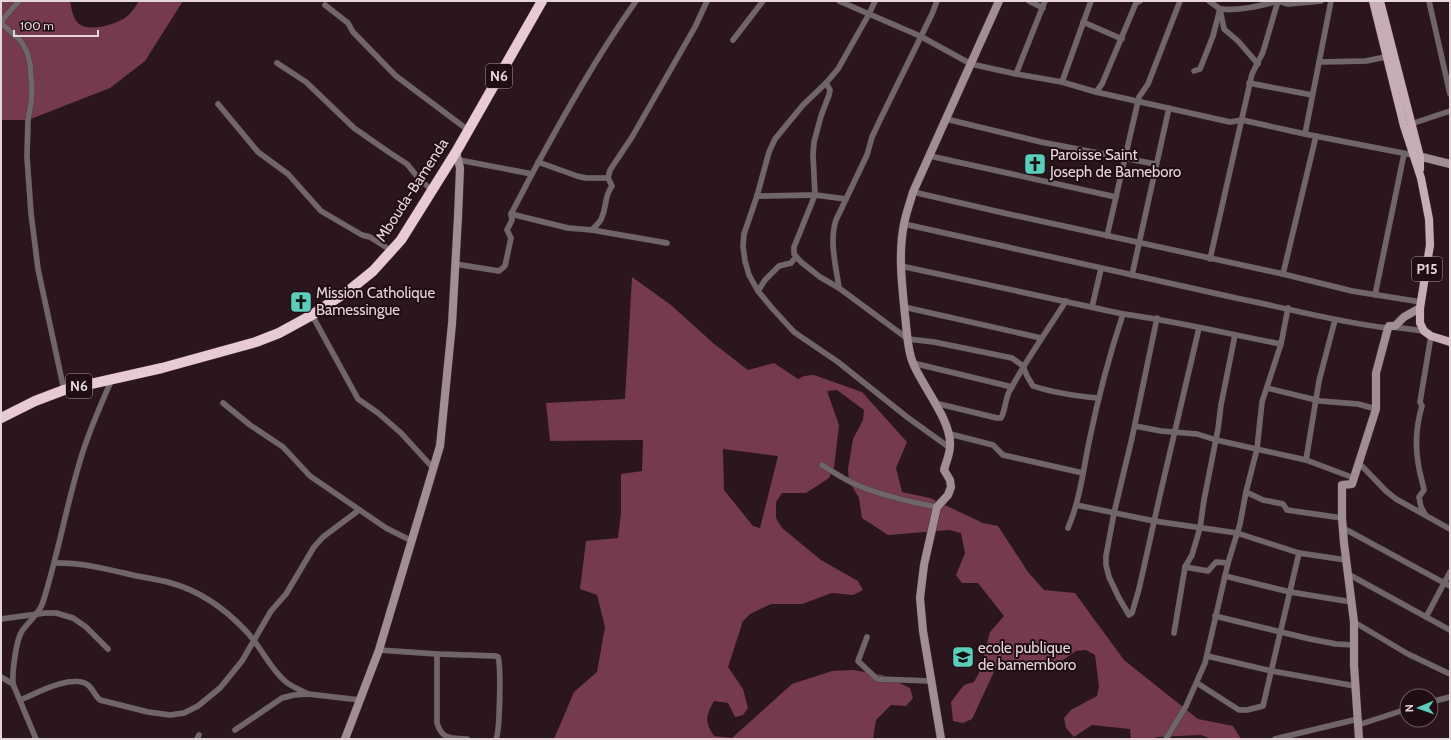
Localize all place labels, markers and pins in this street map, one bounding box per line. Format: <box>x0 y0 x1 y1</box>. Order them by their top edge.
place label: Paroisse Saint Joseph de Bameboro <box>1049 146 1181 181</box>
church icon: Paroisse Saint Joseph de Bameboro <box>1022 151 1048 177</box>
place label: Mission Catholique Bamessingue <box>316 284 435 319</box>
church icon: Mission Catholique Bamessingue <box>288 289 314 315</box>
place label: ecole publique de bamemboro <box>978 639 1076 674</box>
school or university icon: ecole publique de bamemboro <box>950 644 976 670</box>

